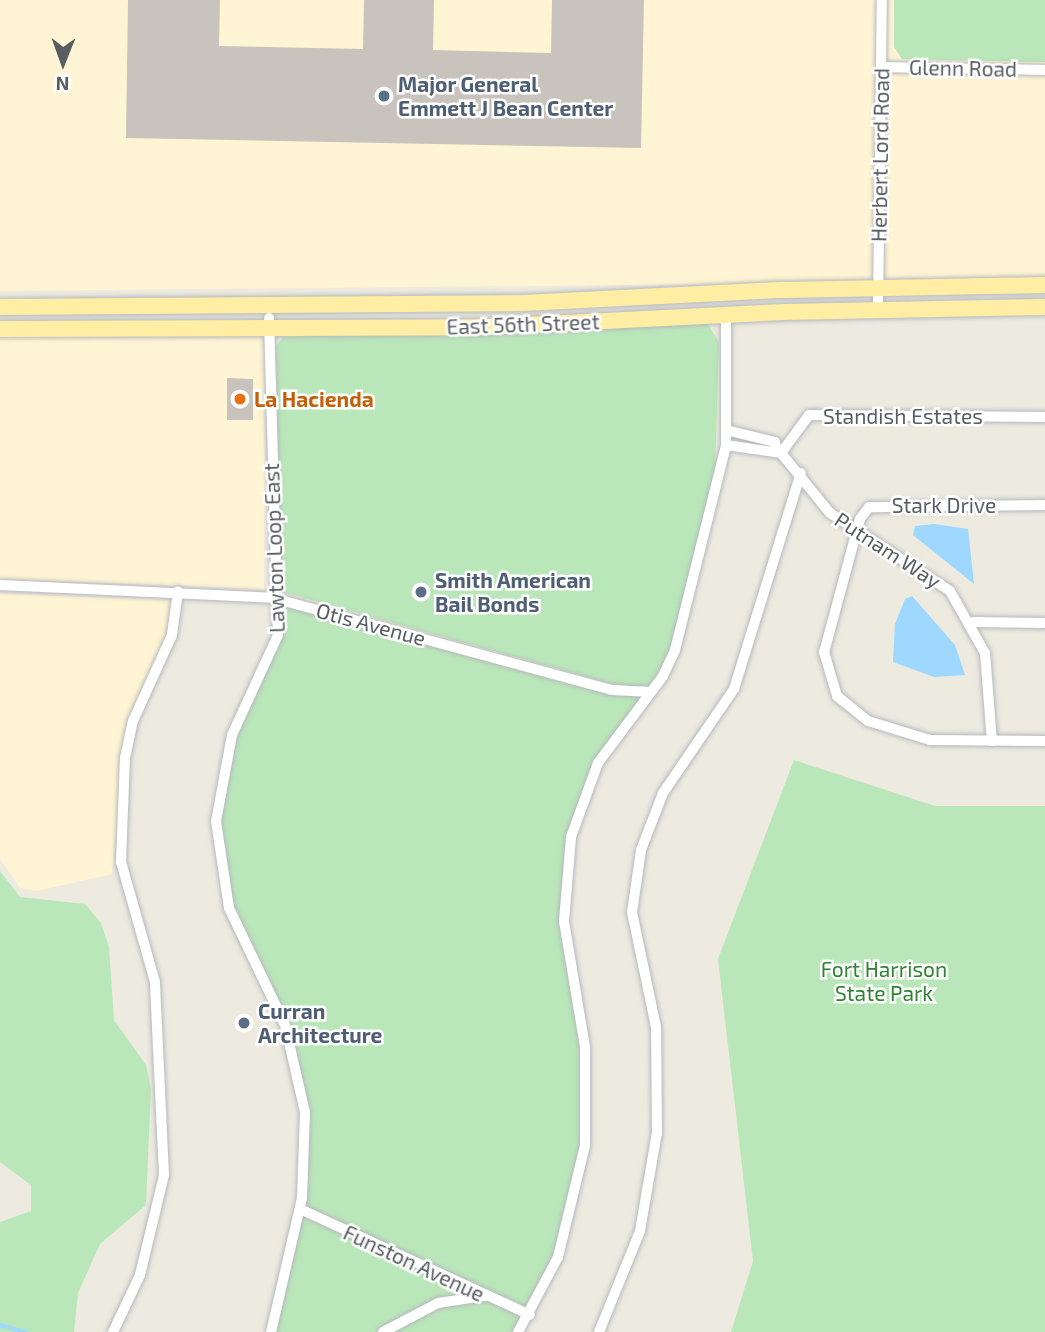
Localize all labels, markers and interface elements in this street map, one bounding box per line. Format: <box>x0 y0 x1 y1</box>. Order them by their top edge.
north arrow <box>28 28 98 98</box>
street label: Glenn Road <box>909 54 1017 82</box>
street label: Herbert Lord Road <box>866 68 894 242</box>
place label: Major General Emmett J Bean Center <box>398 71 614 121</box>
text: N <box>56 73 70 96</box>
marker: Major General Emmett J Bean Center <box>376 88 392 104</box>
street label: East 56th Street <box>446 309 600 339</box>
place label: La Hacienda <box>254 386 374 412</box>
marker: La Hacienda <box>232 391 248 407</box>
street label: Standish Estates <box>823 403 983 429</box>
street label: Lawton Loop East <box>258 463 290 633</box>
street label: Stark Drive <box>892 492 996 518</box>
street label: Putnam Way <box>830 506 946 594</box>
place label: Smith American Bail Bonds <box>435 567 591 617</box>
marker: Smith American Bail Bonds <box>413 584 429 600</box>
street label: Otis Avenue <box>313 597 429 651</box>
park label: Fort Harrison State Park <box>821 956 947 1006</box>
place label: Curran Architecture <box>258 998 382 1048</box>
marker: Curran Architecture <box>236 1015 252 1031</box>
street label: Funston Avenue <box>339 1219 489 1307</box>

